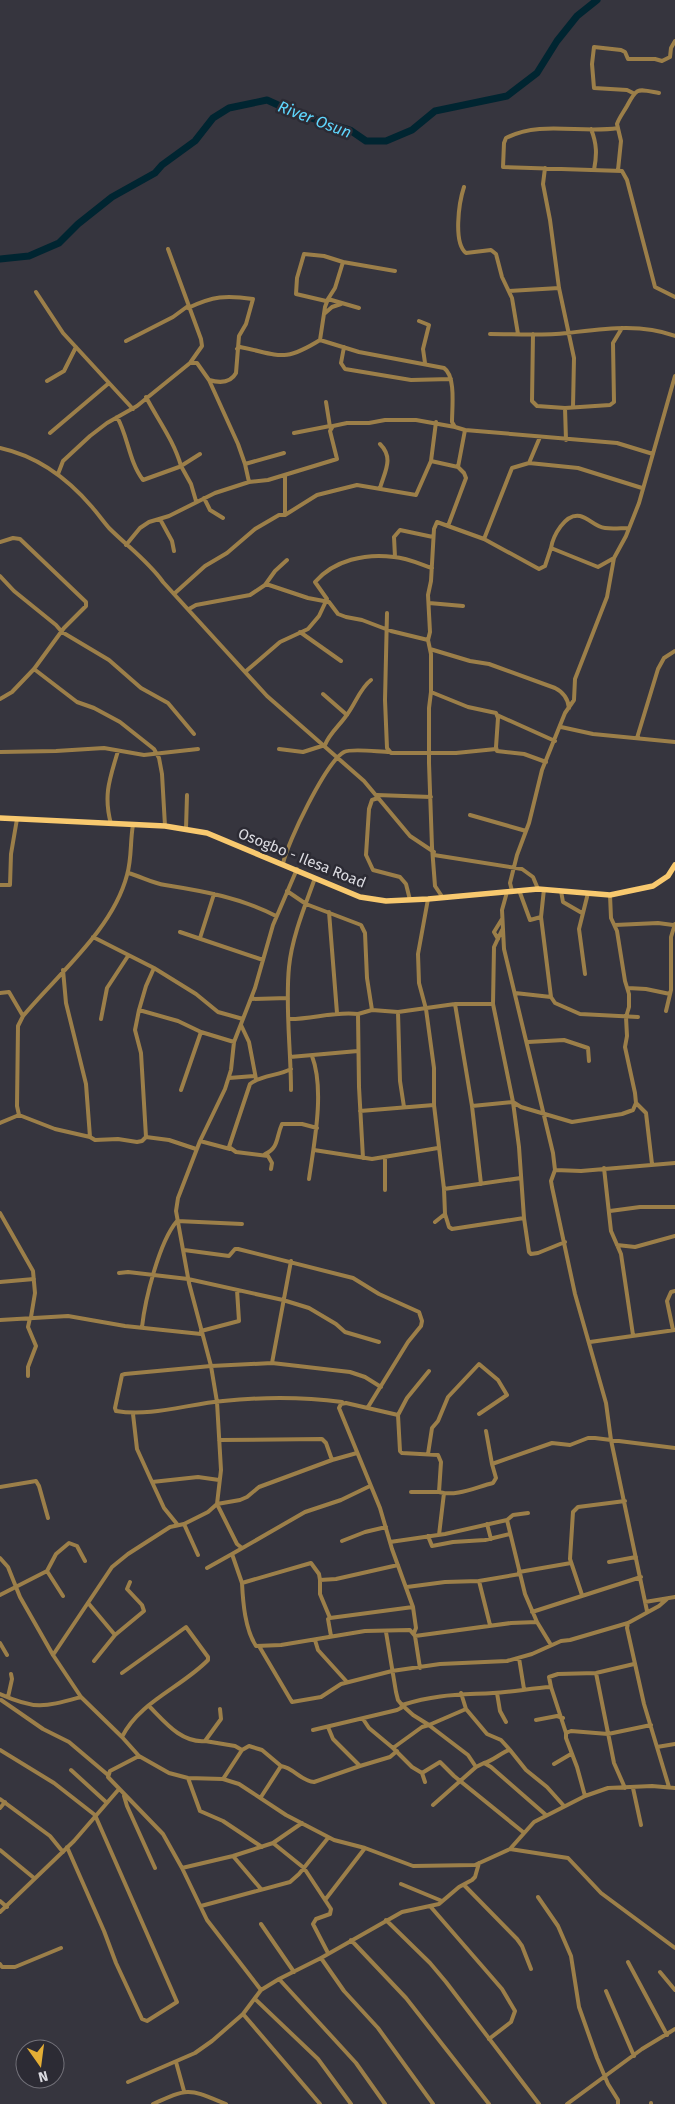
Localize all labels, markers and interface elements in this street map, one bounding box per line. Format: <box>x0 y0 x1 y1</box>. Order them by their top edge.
water label: River Osun <box>275 97 354 142</box>
street label: Osogbo - Ilesa Road <box>236 824 368 892</box>
north arrow <box>15 2039 65 2089</box>
text: N <box>36 2067 50 2086</box>

